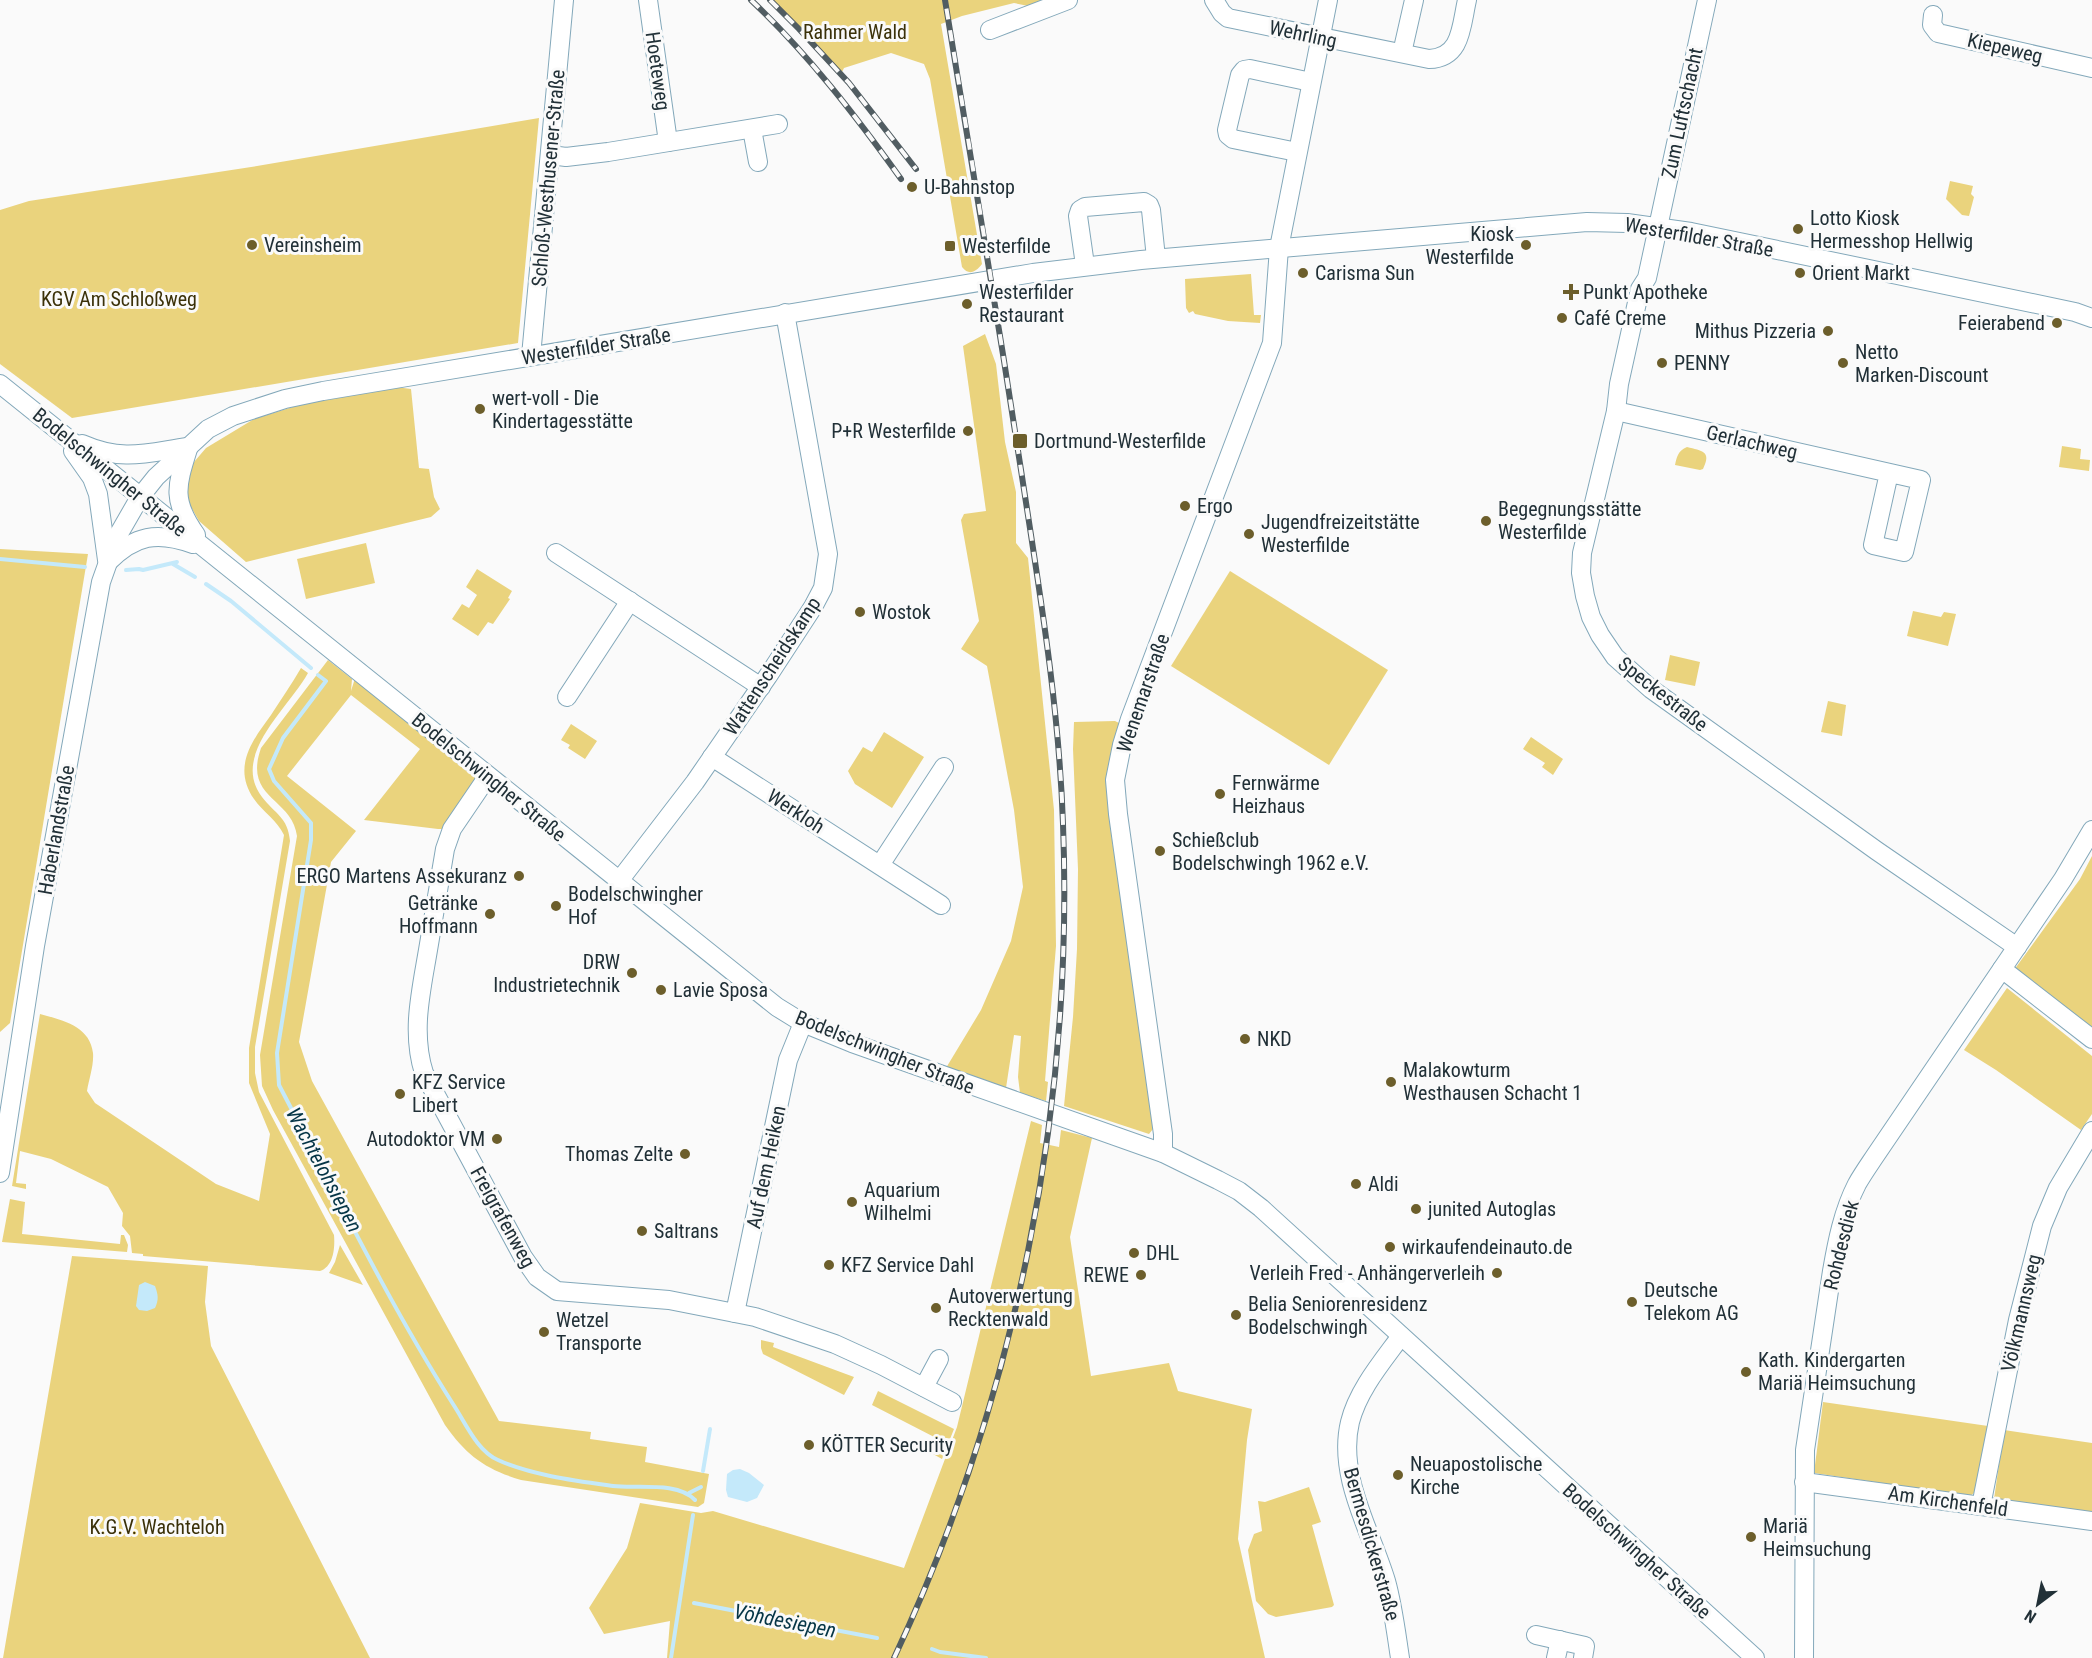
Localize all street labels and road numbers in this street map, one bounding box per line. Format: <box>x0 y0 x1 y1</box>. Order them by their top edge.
street label: Wehrling <box>1267 15 1339 53</box>
street label: Kiepeweg <box>1965 28 2045 68</box>
street label: Hoeteweg <box>641 30 675 112</box>
street label: Zum Luftschacht <box>1656 45 1708 181</box>
street label: Schloß-Westhusener-Straße <box>527 68 569 288</box>
street label: Westerfilder Straße <box>1623 212 1775 262</box>
street label: Westerfilder Straße <box>520 322 672 370</box>
street label: Bodelschwingher Straße <box>28 403 192 541</box>
street label: Gerlachweg <box>1704 420 1800 464</box>
street label: Wattenscheidskamp <box>718 592 826 740</box>
street label: Wenemarstraße <box>1111 630 1175 756</box>
street label: Speckestraße <box>1613 652 1713 736</box>
street label: Bodelschwingher Straße <box>407 708 571 846</box>
street label: Haberlandstraße <box>33 763 79 897</box>
street label: Werkloh <box>763 784 829 838</box>
street label: Bodelschwingher Straße <box>792 1005 978 1099</box>
street label: Auf dem Heiken <box>741 1103 791 1231</box>
street label: Freigrafenweg <box>465 1162 541 1272</box>
street label: Rohdesdiek <box>1818 1198 1864 1292</box>
street label: Völkmannsweg <box>1996 1252 2046 1374</box>
street label: Bermesdickerstraße <box>1339 1465 1405 1623</box>
street label: Bodelschwingher Straße <box>1558 1478 1716 1624</box>
street label: Am Kirchenfeld <box>1887 1481 2009 1521</box>

